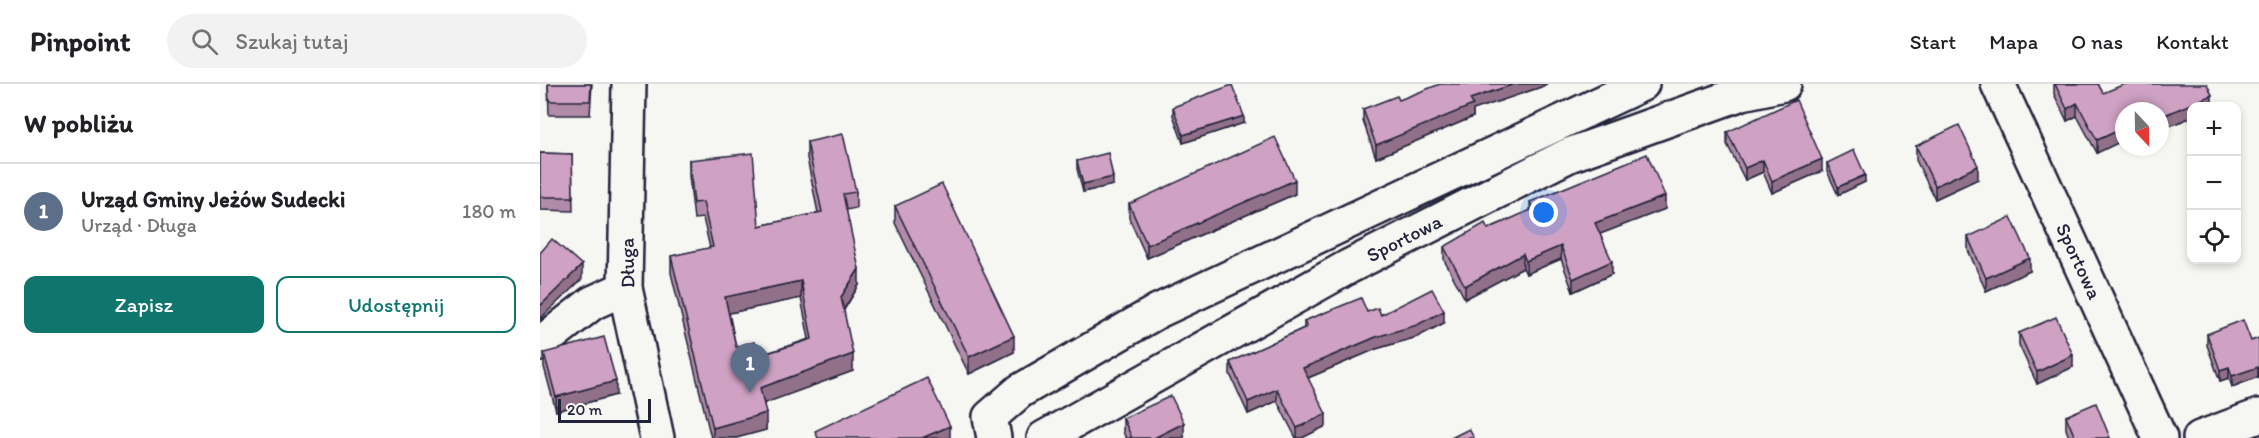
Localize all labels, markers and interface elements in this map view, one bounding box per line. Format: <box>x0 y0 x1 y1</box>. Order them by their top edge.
search box <box>167 14 587 68</box>
text: Pinpoint <box>30 24 131 58</box>
icon: search <box>188 25 221 58</box>
text: Szukaj tutaj <box>236 28 348 55</box>
text: Start <box>1910 29 1956 54</box>
text: Mapa <box>1989 29 2038 54</box>
text: O nas <box>2071 29 2123 54</box>
text: Kontakt <box>2156 29 2229 54</box>
north arrow <box>2115 102 2169 156</box>
map controls <box>2187 102 2241 264</box>
button: + <box>2187 102 2241 156</box>
text: W pobliżu <box>24 107 133 139</box>
button: − <box>2187 156 2241 210</box>
text: Urząd Gminy Jeżów Sudecki <box>81 186 345 213</box>
your location <box>1529 198 1558 227</box>
text: 1 <box>39 199 48 223</box>
text: 180 m <box>462 199 516 223</box>
street label: Sportowa <box>1362 209 1446 267</box>
button: locate <box>2187 210 2241 264</box>
text: Urząd · Długa <box>81 213 197 237</box>
street label: Sportowa <box>2051 219 2107 303</box>
street label: Długa <box>615 238 639 288</box>
button: Zapisz <box>24 276 264 333</box>
button: Udostępnij <box>276 276 516 333</box>
pin: 1 <box>730 344 770 393</box>
scale bar <box>558 396 651 424</box>
text: 20 m <box>567 400 602 419</box>

